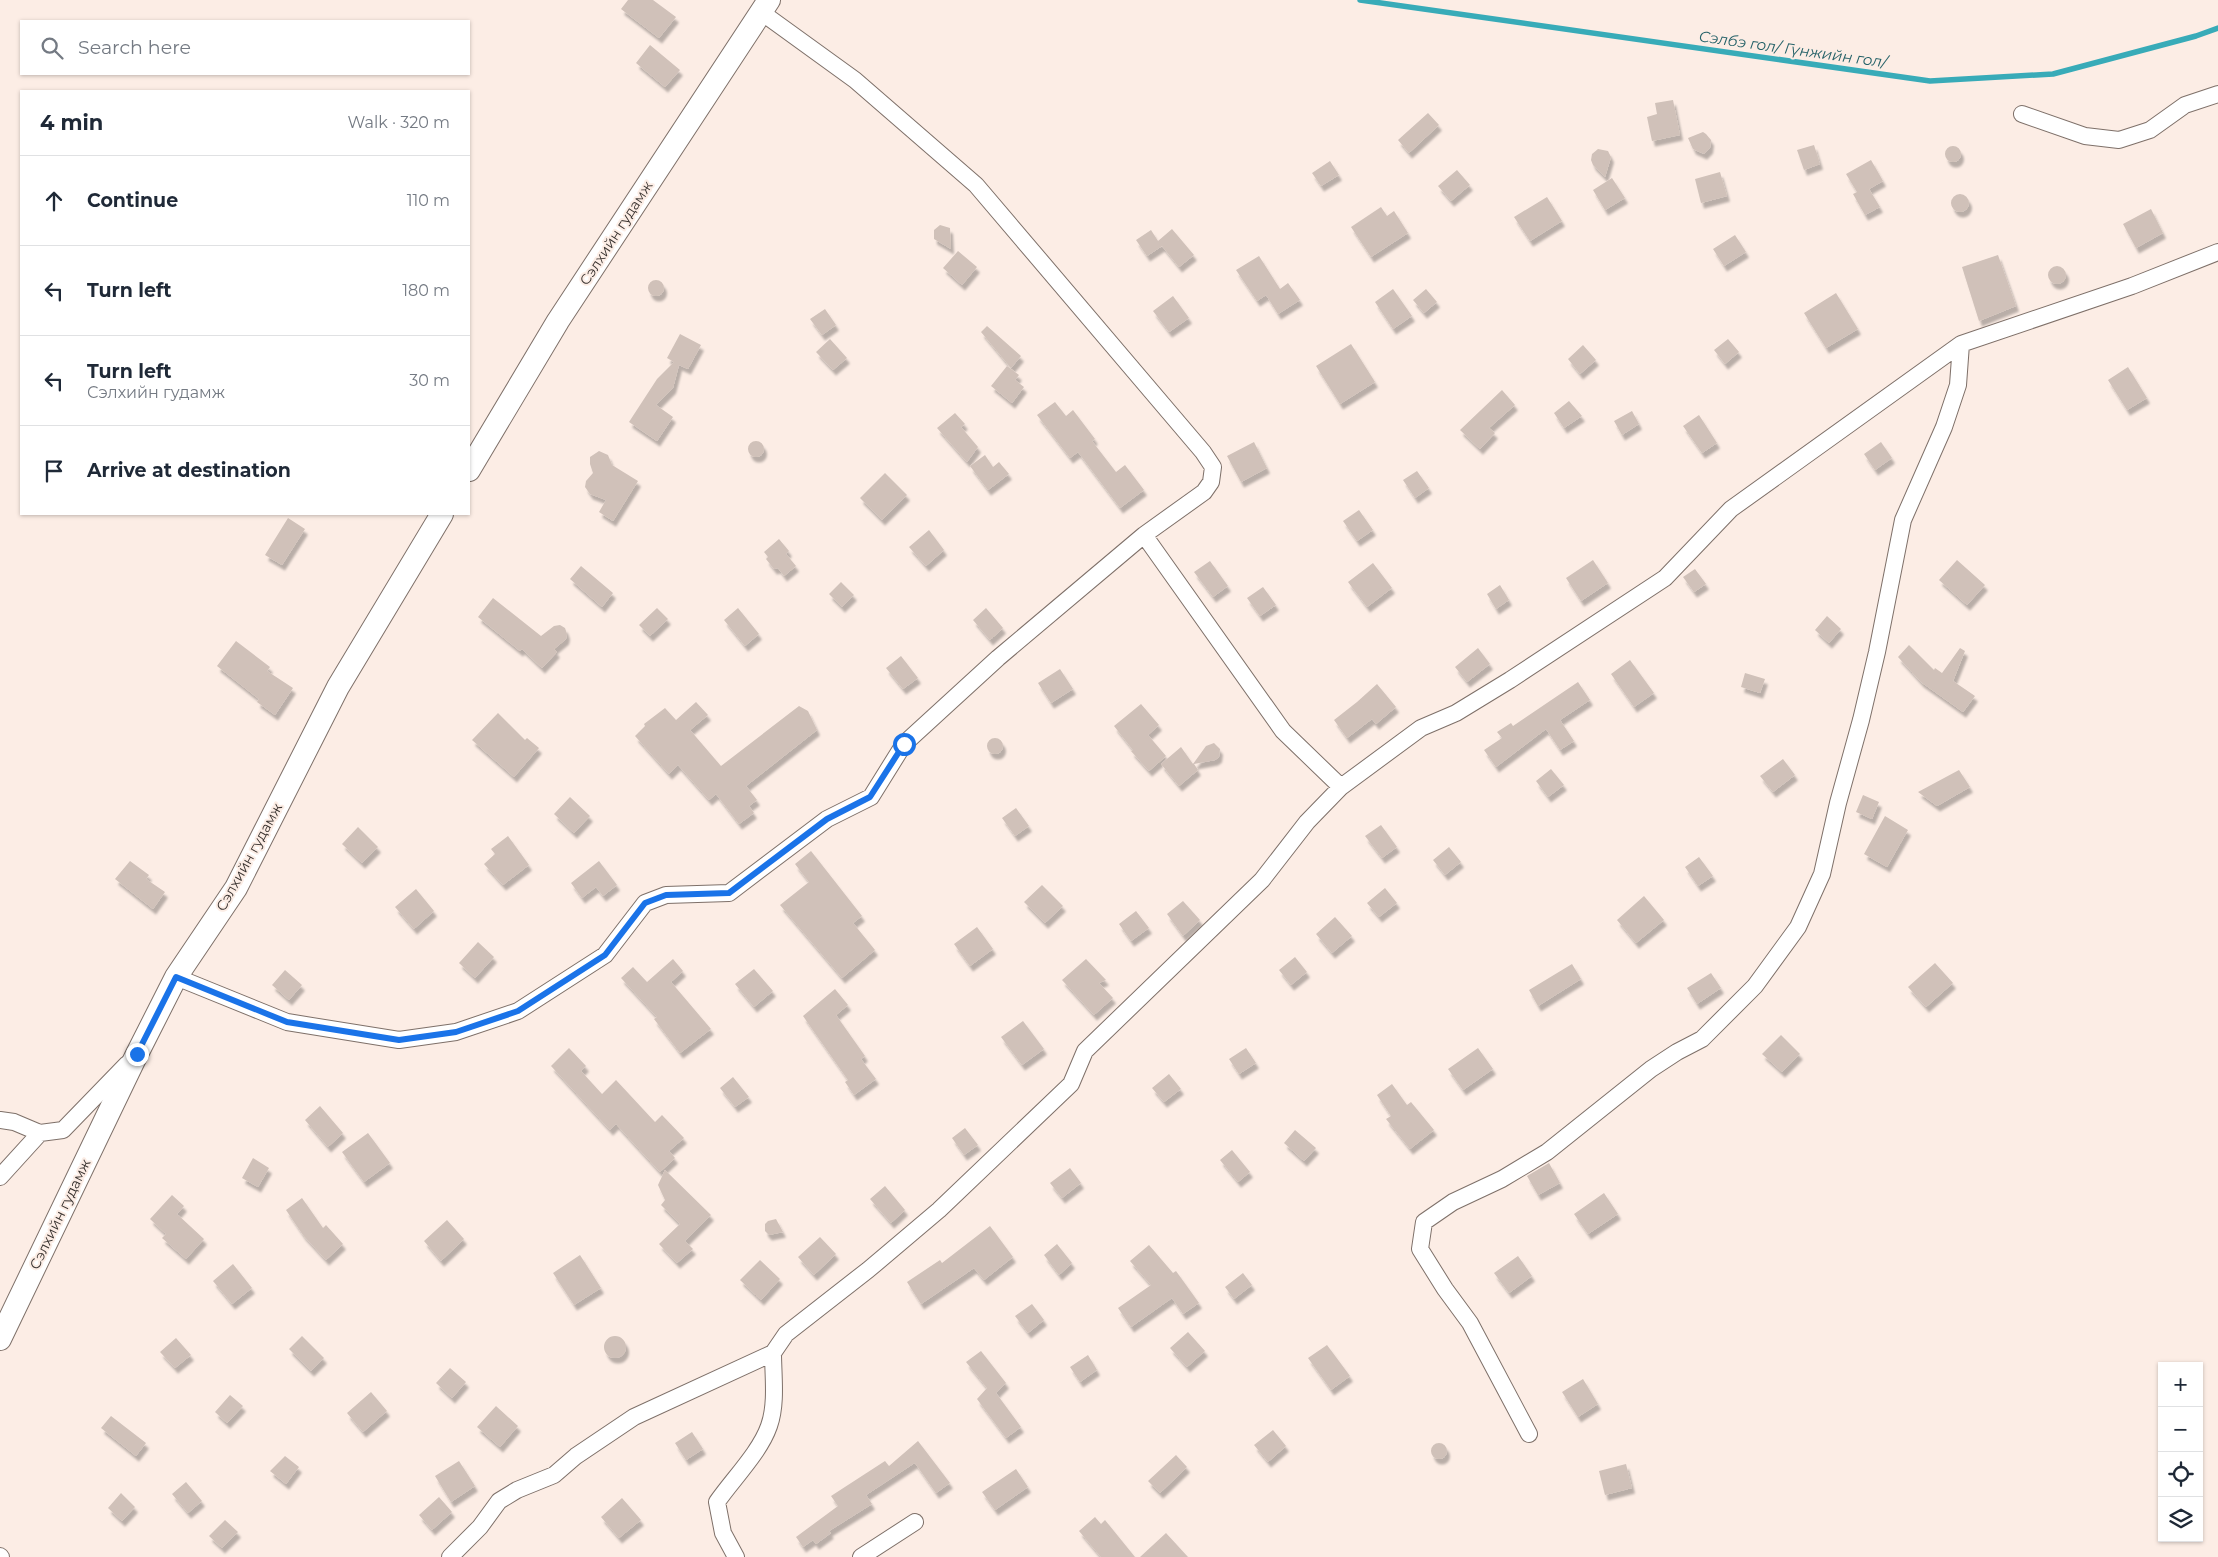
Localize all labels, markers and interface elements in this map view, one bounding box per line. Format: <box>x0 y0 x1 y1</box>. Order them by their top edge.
search box <box>20 20 470 75</box>
water label: Сэлбэ гол/ Гүнжийн гол/ <box>1698 26 1891 72</box>
icon: search <box>38 34 66 62</box>
text: Search here <box>78 36 191 59</box>
text: 4 min <box>40 110 103 135</box>
text: Walk · 320 m <box>348 113 450 132</box>
street label: Сэлхийн гудамж <box>576 177 657 288</box>
icon: ahead <box>40 187 68 215</box>
text: Continue <box>87 189 178 212</box>
text: 110 m <box>407 191 450 210</box>
icon: left <box>40 277 68 305</box>
text: Turn left <box>87 279 172 302</box>
text: 180 m <box>402 281 450 300</box>
text: Turn left <box>87 360 172 383</box>
icon: left <box>40 367 68 395</box>
text: 30 m <box>409 371 450 390</box>
text: Сэлхийн гудамж <box>87 383 225 402</box>
icon: arrive <box>40 457 68 485</box>
text: Arrive at destination <box>87 459 291 482</box>
route start <box>893 733 916 756</box>
street label: Сэлхийн гудамж <box>212 800 286 914</box>
route end <box>126 1043 149 1066</box>
street label: Сэлхийн гудамж <box>25 1155 95 1272</box>
map controls <box>2158 1362 2203 1542</box>
button: + <box>2158 1362 2203 1407</box>
button: − <box>2158 1407 2203 1452</box>
button: locate <box>2158 1452 2203 1497</box>
button: layers <box>2158 1497 2203 1542</box>

